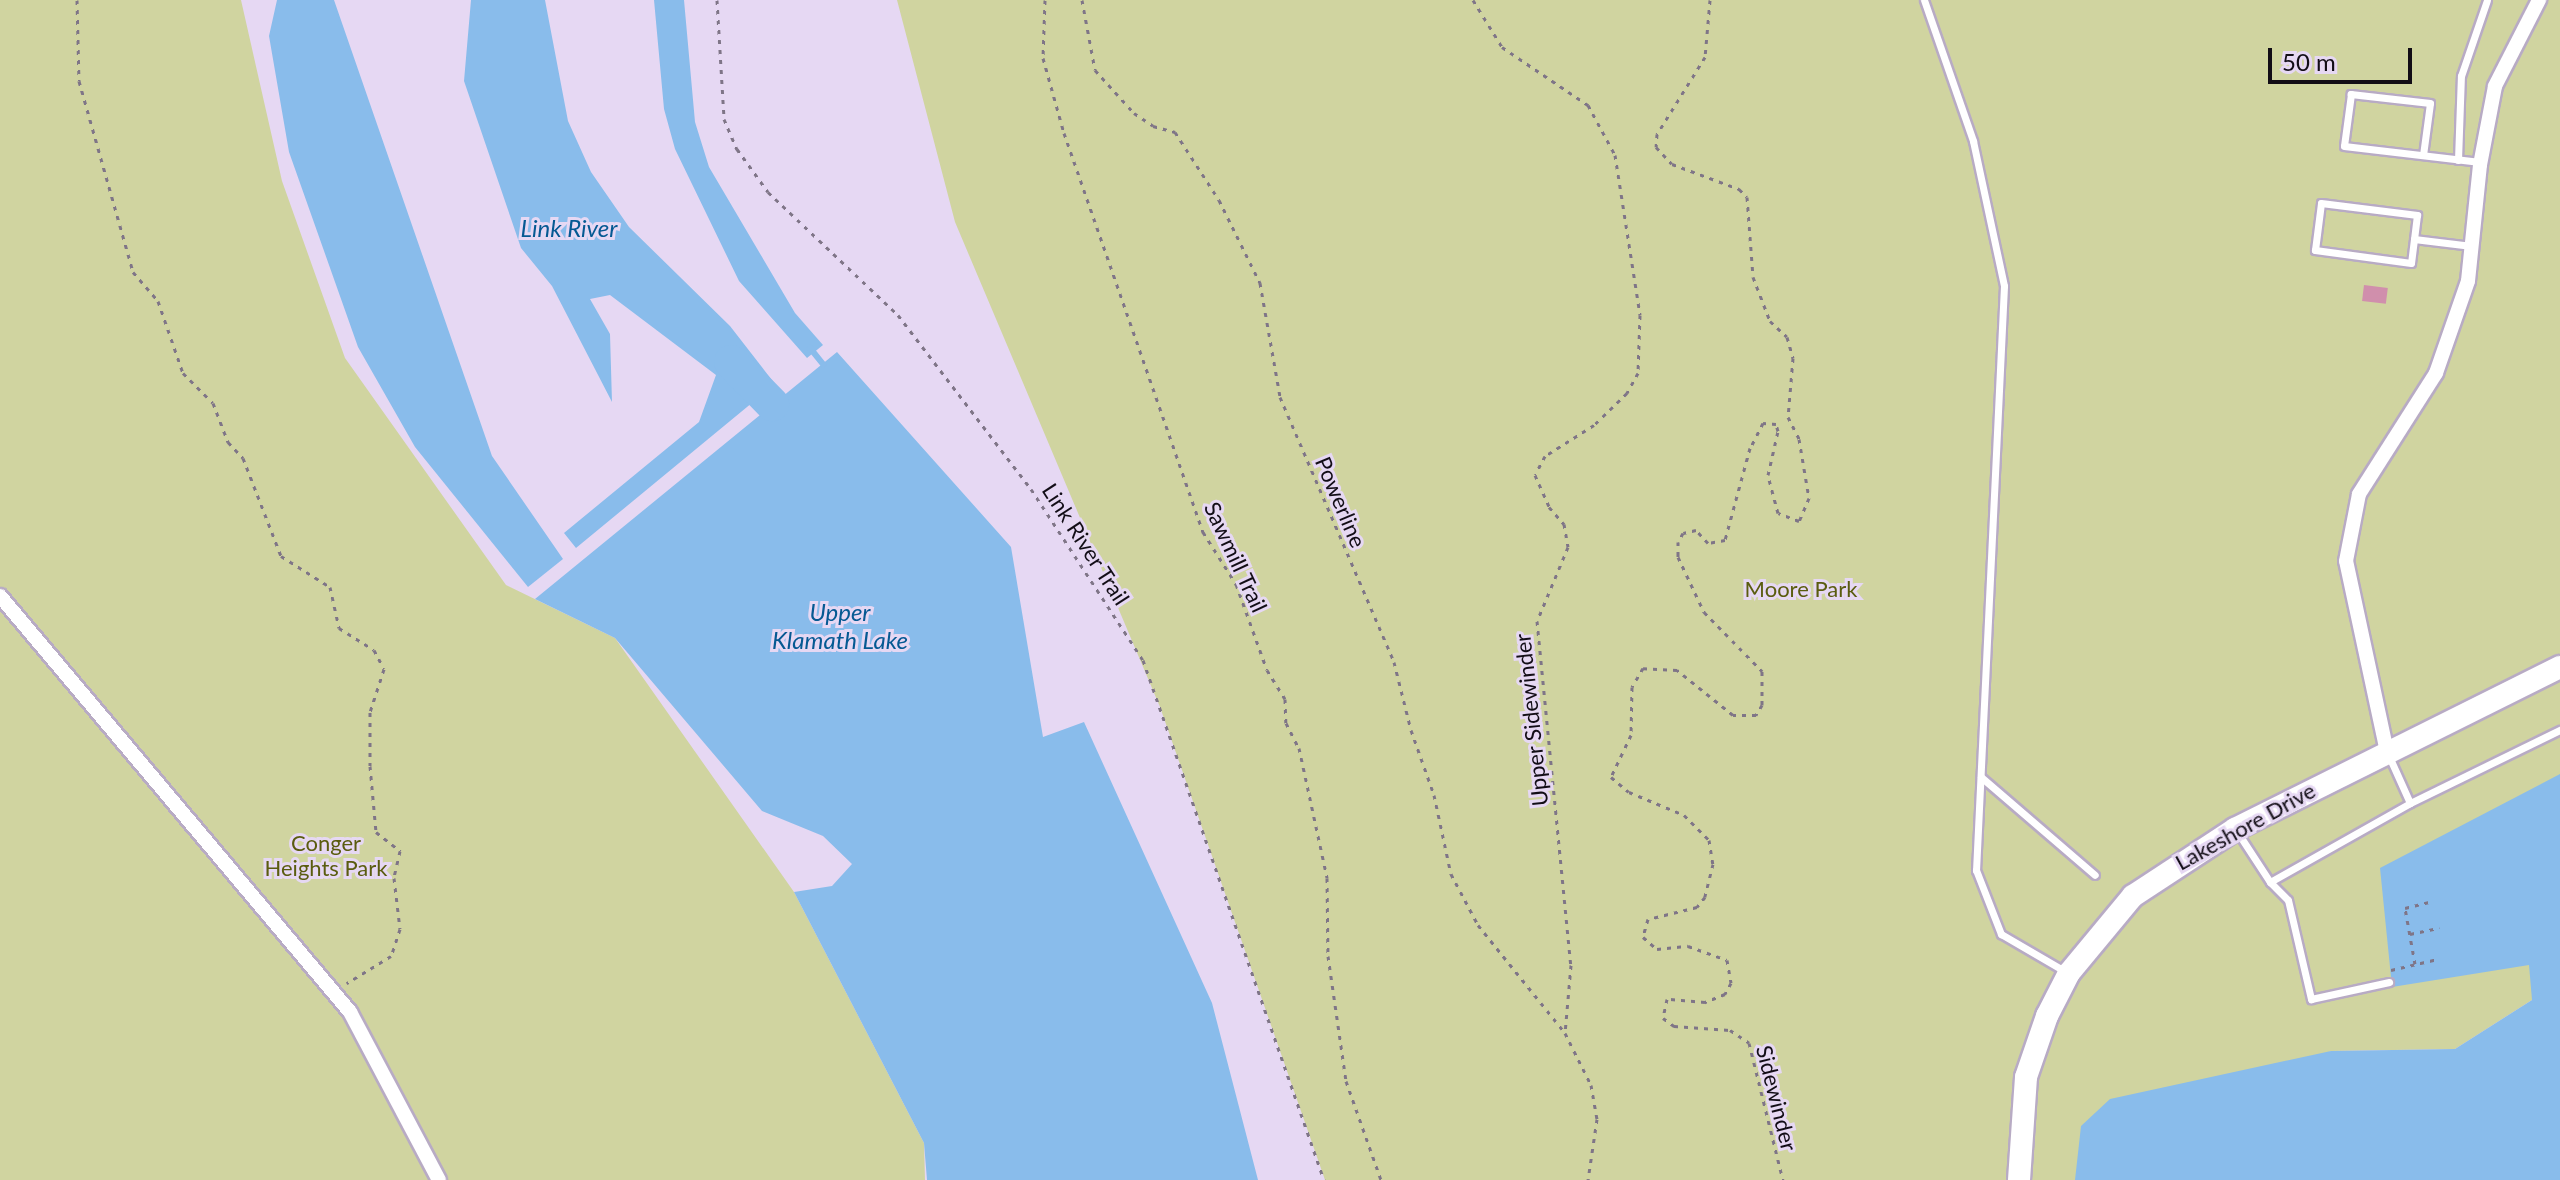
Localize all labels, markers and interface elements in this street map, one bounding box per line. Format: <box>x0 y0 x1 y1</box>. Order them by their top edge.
scale bar <box>2272 32 2416 82</box>
text: 50 m <box>2282 47 2336 76</box>
water label: Link River <box>521 214 617 242</box>
street label: Powerline <box>1310 453 1372 551</box>
street label: Link River Trail <box>1037 478 1135 610</box>
street label: Sawmill Trail <box>1199 497 1273 617</box>
park label: Moore Park <box>1745 576 1857 602</box>
water label: Upper Klamath Lake <box>772 598 908 654</box>
street label: Upper Sidewinder <box>1509 632 1553 808</box>
street label: Lakeshore Drive <box>2170 777 2320 875</box>
park label: Conger Heights Park <box>265 829 387 880</box>
street label: Sidewinder <box>1751 1043 1803 1153</box>

